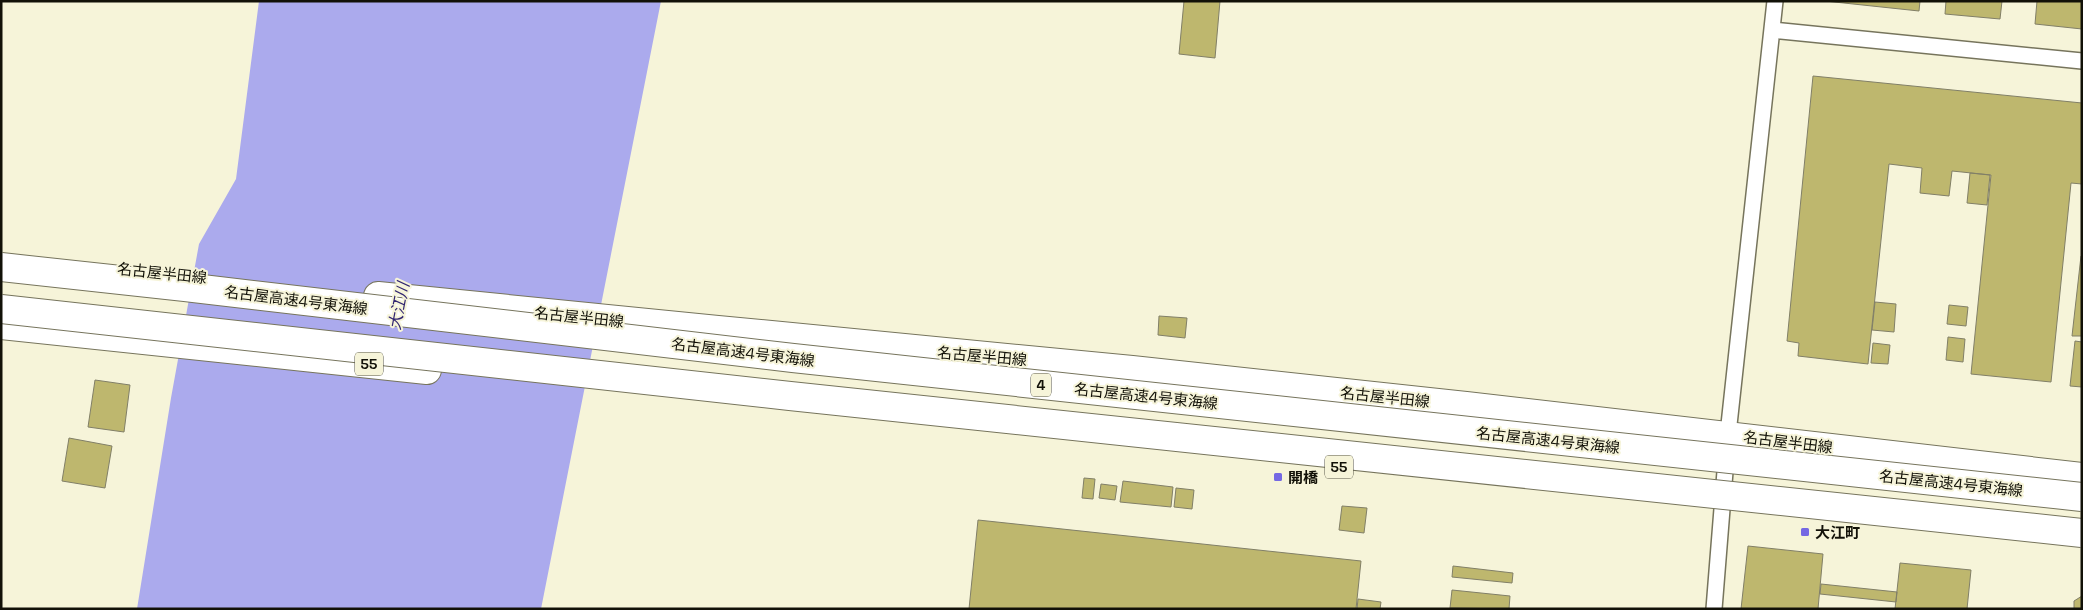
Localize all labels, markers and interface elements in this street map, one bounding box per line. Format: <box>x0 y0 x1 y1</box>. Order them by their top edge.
street label: 名古屋半田線 <box>116 259 208 287</box>
water label: 大江川 <box>384 278 414 332</box>
street label: 名古屋高速4号東海線 <box>223 282 369 318</box>
street label: 名古屋半田線 <box>533 303 625 331</box>
street label: 名古屋高速4号東海線 <box>670 334 816 370</box>
street label: 名古屋半田線 <box>936 343 1028 369</box>
road number: 55 <box>355 352 383 376</box>
road number: 4 <box>1031 374 1051 396</box>
street label: 名古屋高速4号東海線 <box>1073 379 1219 413</box>
street label: 名古屋半田線 <box>1339 383 1431 411</box>
street label: 名古屋高速4号東海線 <box>1475 423 1621 457</box>
street label: 名古屋半田線 <box>1742 427 1834 457</box>
road number: 55 <box>1325 456 1353 478</box>
street label: 名古屋高速4号東海線 <box>1878 466 2024 500</box>
place label: 開橋 <box>1288 468 1319 487</box>
marker: 開橋 <box>1272 471 1284 483</box>
place label: 大江町 <box>1815 523 1860 542</box>
marker: 大江町 <box>1799 526 1811 538</box>

